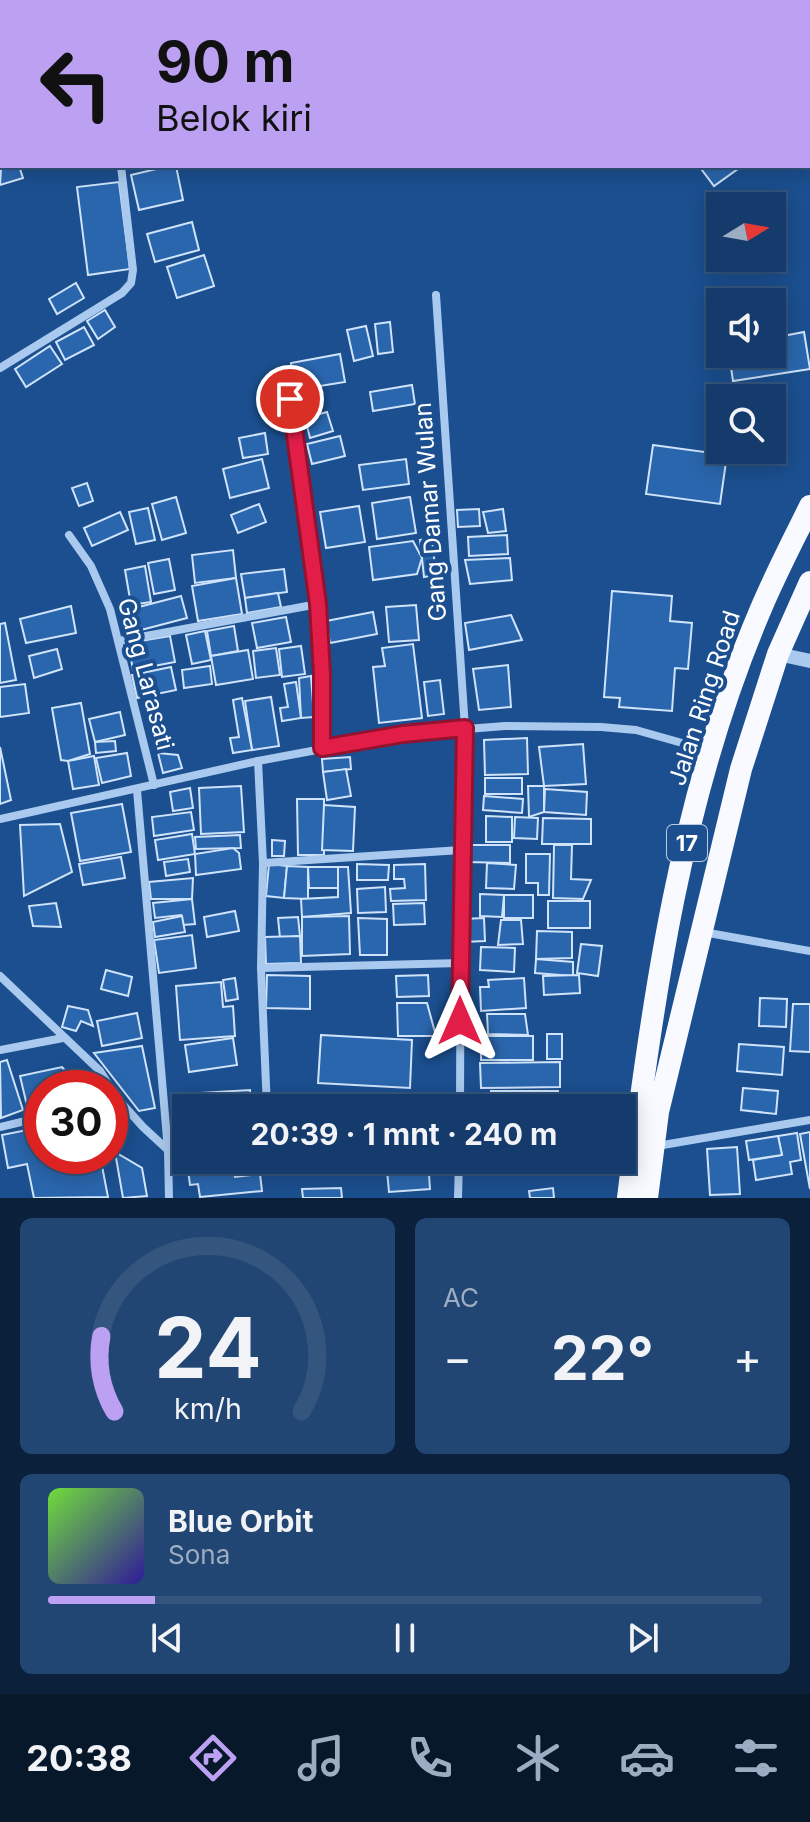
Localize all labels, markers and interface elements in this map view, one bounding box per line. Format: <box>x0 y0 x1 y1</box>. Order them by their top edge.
text: 90 m <box>156 28 295 96</box>
icon: left <box>24 32 128 136</box>
text: Belok kiri <box>156 96 312 140</box>
north arrow <box>706 192 786 272</box>
map controls <box>706 192 786 464</box>
button: sound <box>706 288 786 368</box>
pin <box>256 365 324 433</box>
icon: arrive <box>268 377 312 421</box>
button: search <box>706 384 786 464</box>
street label: Gang Damar Wulan <box>408 402 452 622</box>
street label: Gang Larasati <box>112 595 180 753</box>
street label: Jalan Ring Road <box>662 607 746 789</box>
road number: 17 <box>667 825 707 861</box>
position arrow <box>418 979 502 1063</box>
speed limit sign: 30 <box>24 1070 128 1174</box>
text: 20:39 · 1 mnt · 240 m <box>251 1116 557 1152</box>
text: AC <box>443 1282 479 1313</box>
text: 24 <box>154 1297 261 1398</box>
text: 22° <box>551 1322 654 1394</box>
text: − <box>443 1331 472 1385</box>
text: + <box>733 1331 762 1385</box>
text: km/h <box>174 1391 241 1426</box>
text: Blue Orbit <box>168 1503 313 1539</box>
text: Sona <box>168 1539 230 1570</box>
icon: previous <box>145 1616 189 1660</box>
icon: pause <box>383 1616 427 1660</box>
icon: next <box>621 1616 665 1660</box>
icon: directions <box>185 1730 241 1786</box>
icon: music <box>293 1730 349 1786</box>
icon: phone <box>402 1730 458 1786</box>
icon: climate <box>510 1730 566 1786</box>
icon: car <box>619 1730 675 1786</box>
icon: filters <box>728 1730 784 1786</box>
text: 20:38 <box>26 1736 132 1780</box>

